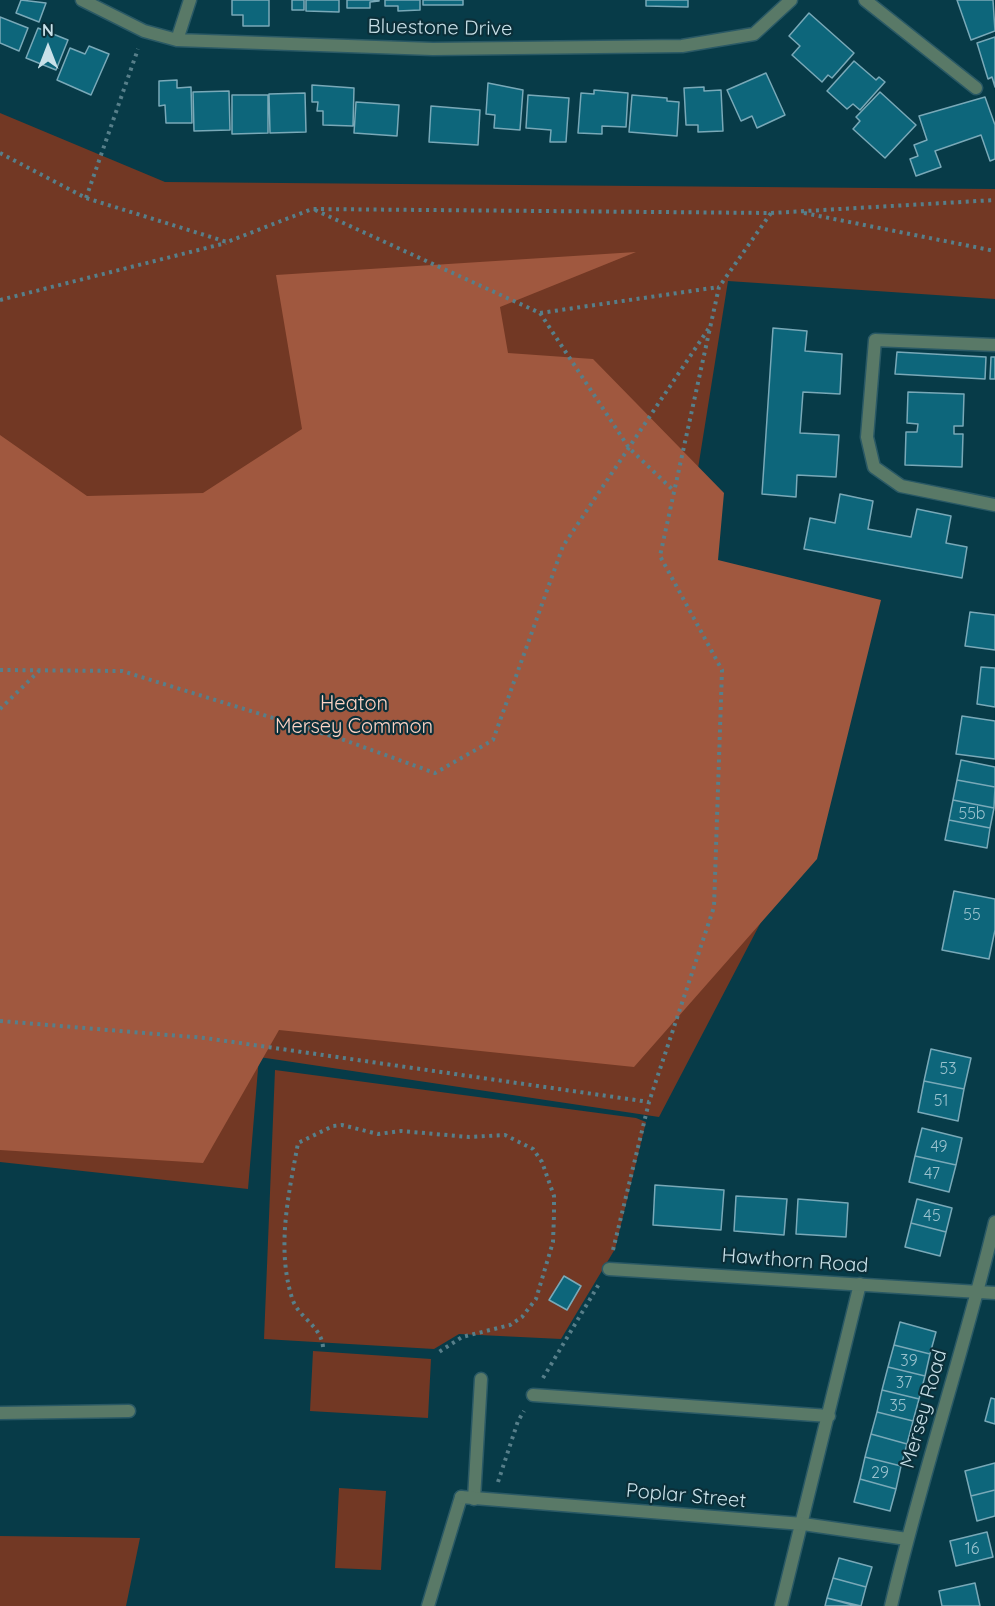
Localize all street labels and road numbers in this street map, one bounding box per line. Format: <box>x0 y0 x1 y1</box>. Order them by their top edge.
street label: Bluestone Drive <box>367 15 513 41</box>
street label: Hawthorn Road <box>721 1244 869 1278</box>
street label: Mersey Road <box>896 1347 952 1471</box>
street label: Poplar Street <box>625 1479 747 1513</box>

